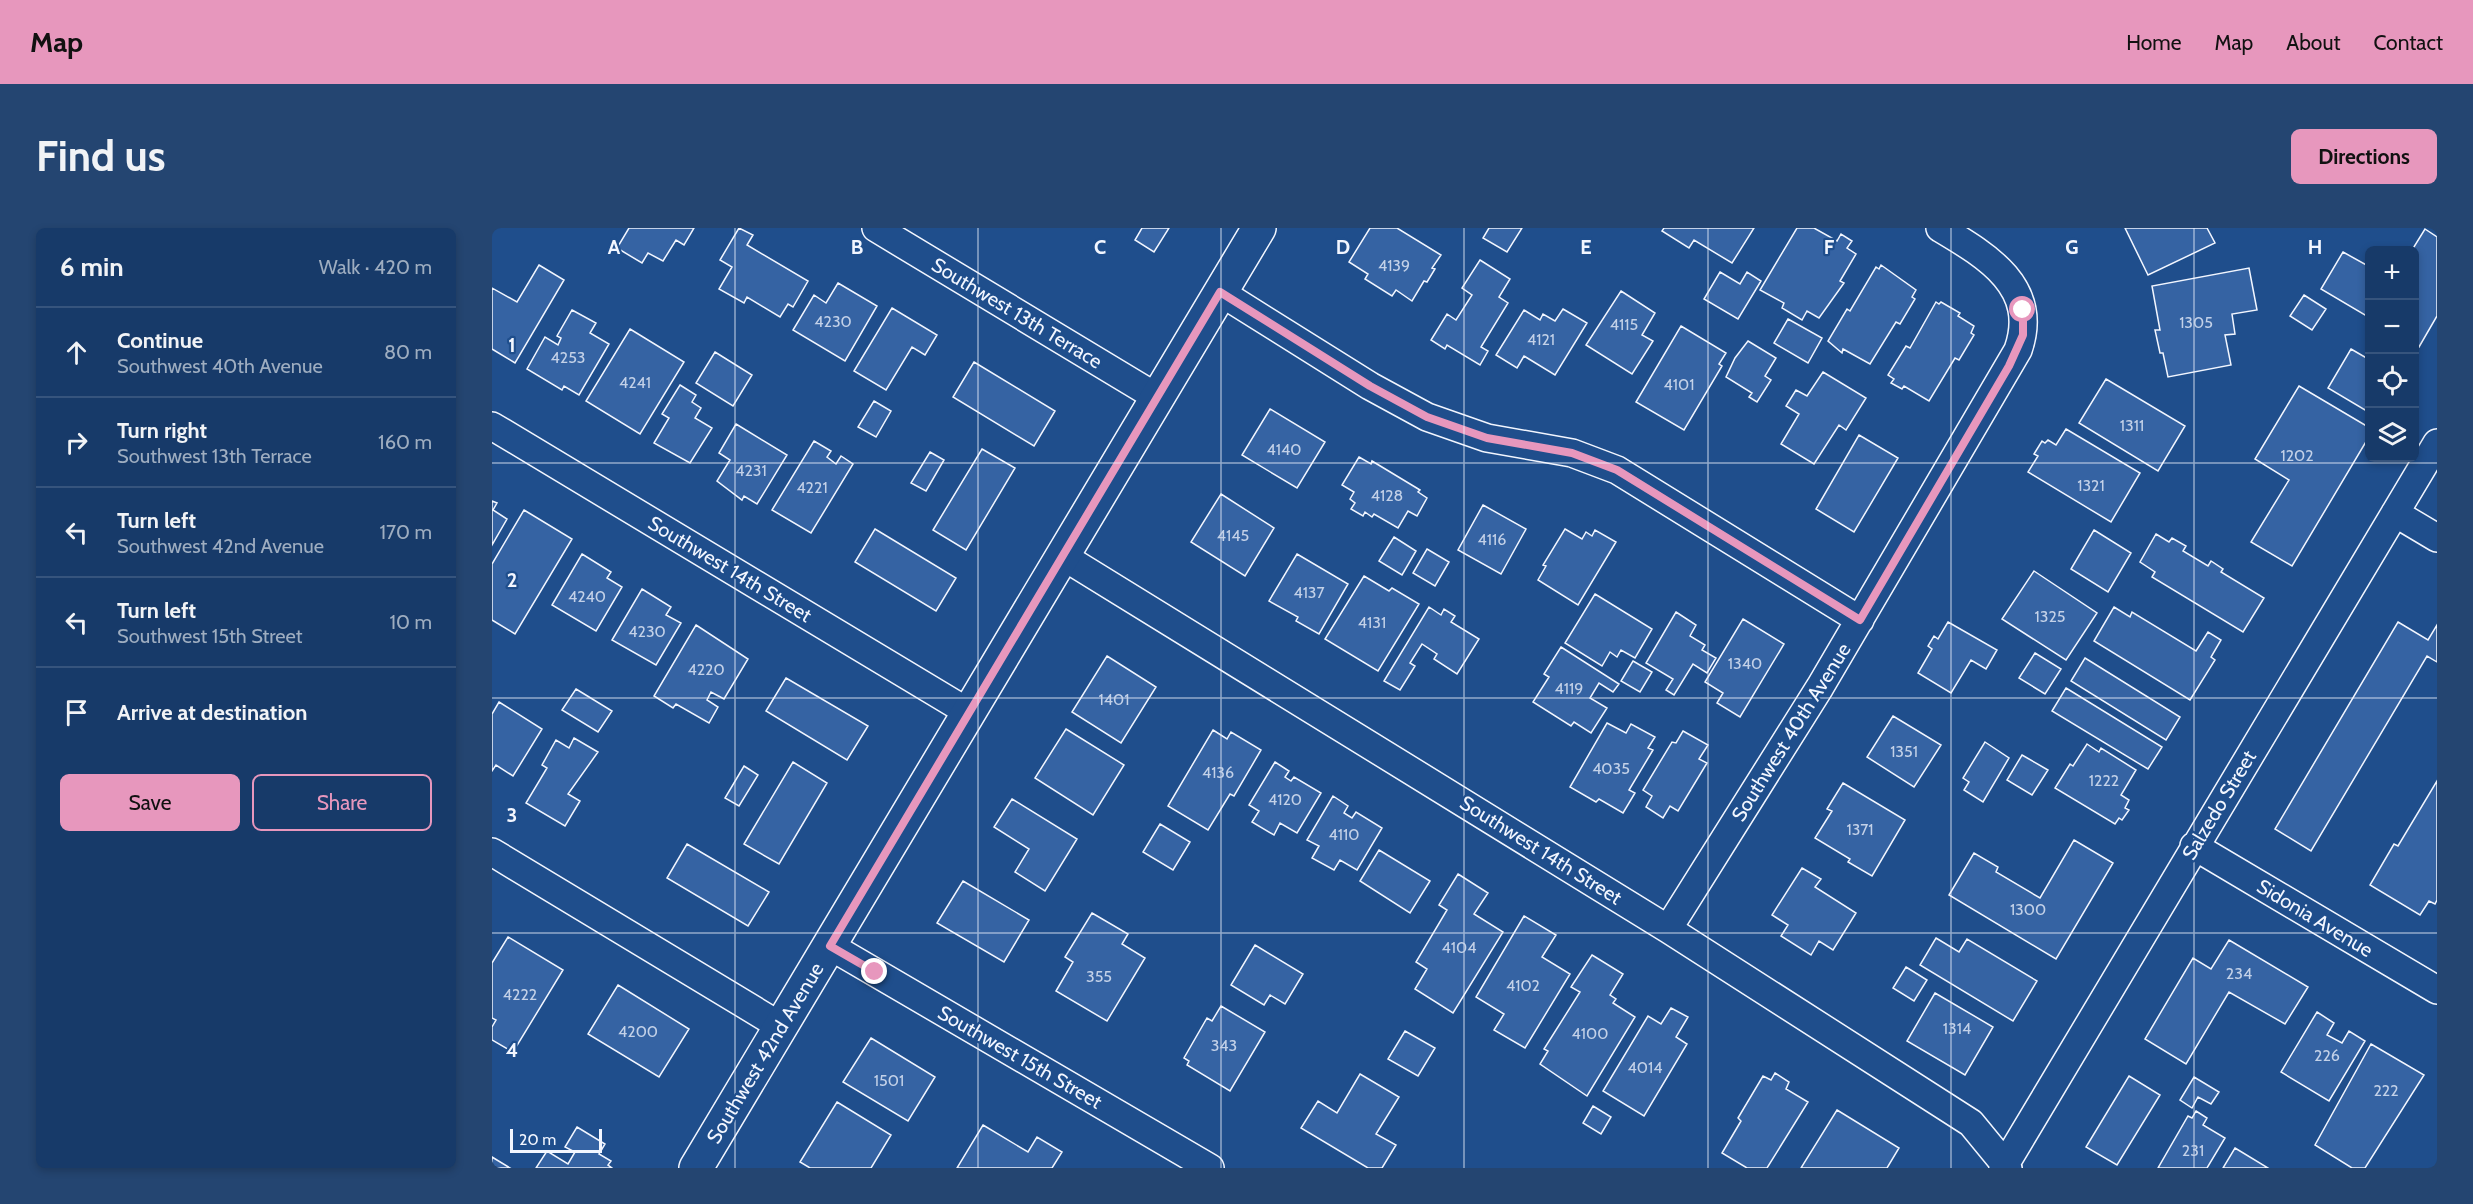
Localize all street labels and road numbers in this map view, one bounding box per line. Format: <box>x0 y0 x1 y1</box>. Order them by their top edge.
street label: Southwest 13th Terrace <box>927 253 1107 373</box>
street label: Southwest 14th Street <box>644 511 816 627</box>
street label: Southwest 40th Avenue <box>1726 638 1856 826</box>
street label: Salzedo Street <box>2177 746 2261 864</box>
street label: Southwest 14th Street <box>1456 790 1627 910</box>
street label: Sidonia Avenue <box>2253 874 2377 962</box>
street label: Southwest 42nd Avenue <box>701 958 829 1148</box>
street label: Southwest 15th Street <box>934 1000 1107 1114</box>

